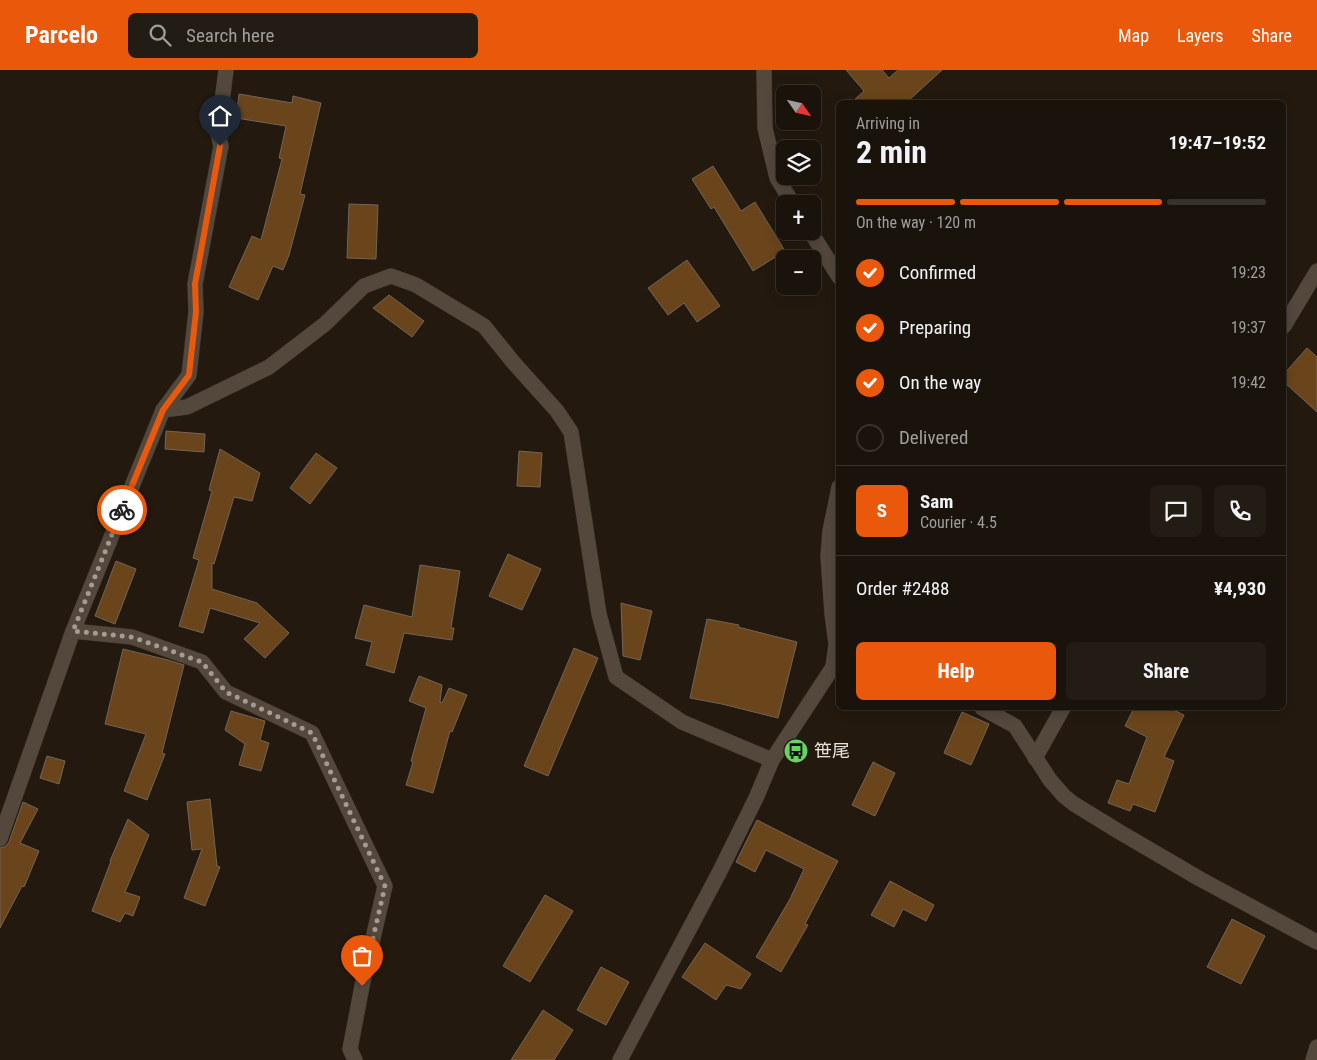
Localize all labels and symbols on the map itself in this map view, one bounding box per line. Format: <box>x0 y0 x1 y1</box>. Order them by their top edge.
north arrow <box>776 85 821 130</box>
pin <box>199 95 241 146</box>
courier <box>97 485 147 535</box>
bus stop icon: 笹尾 <box>783 738 809 764</box>
place label: 笹尾 <box>814 740 850 761</box>
pin <box>341 935 383 986</box>

